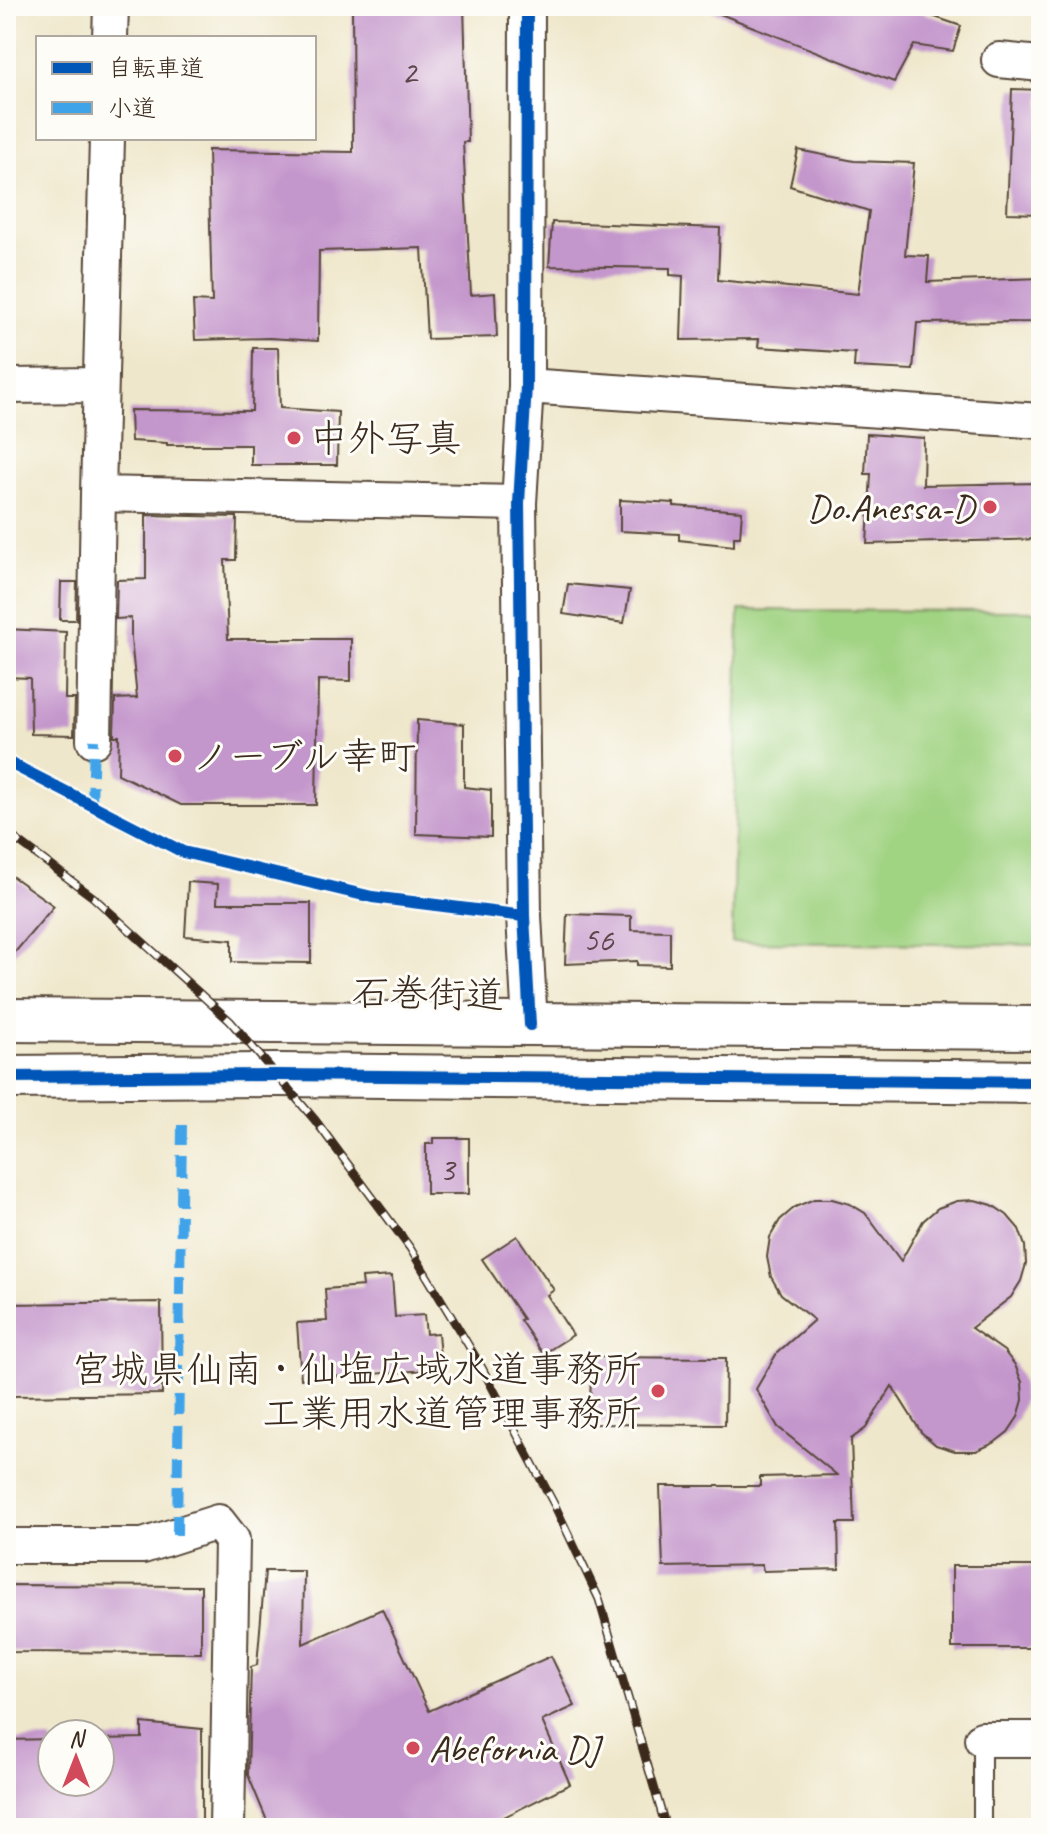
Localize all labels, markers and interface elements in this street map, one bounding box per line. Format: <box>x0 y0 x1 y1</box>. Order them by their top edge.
legend <box>36 36 316 140</box>
house number: 2 <box>401 50 419 93</box>
text: 自転車道 <box>108 53 204 83</box>
text: 小道 <box>108 93 156 123</box>
place label: 中外写真 <box>310 415 462 462</box>
marker: 中外写真 <box>285 429 303 447</box>
place label: Do.Anessa-D <box>807 484 977 531</box>
marker: Do.Anessa-D <box>981 498 999 516</box>
place label: ノーブル幸町 <box>191 733 416 780</box>
marker: ノーブル幸町 <box>166 747 184 765</box>
house number: 56 <box>583 918 615 961</box>
street label: 石巻街道 <box>352 969 504 1019</box>
house number: 3 <box>439 1148 457 1191</box>
place label: 宮城県仙南・仙塩広域水道事務所 工業用水道管理事務所 <box>72 1346 642 1437</box>
marker: 宮城県仙南・仙塩広域水道事務所 工業用水道管理事務所 <box>649 1382 667 1400</box>
north arrow <box>36 1718 116 1798</box>
text: N <box>69 1725 86 1753</box>
place label: Abefornia DJ <box>429 1725 604 1772</box>
marker: Abefornia DJ <box>404 1739 422 1757</box>

